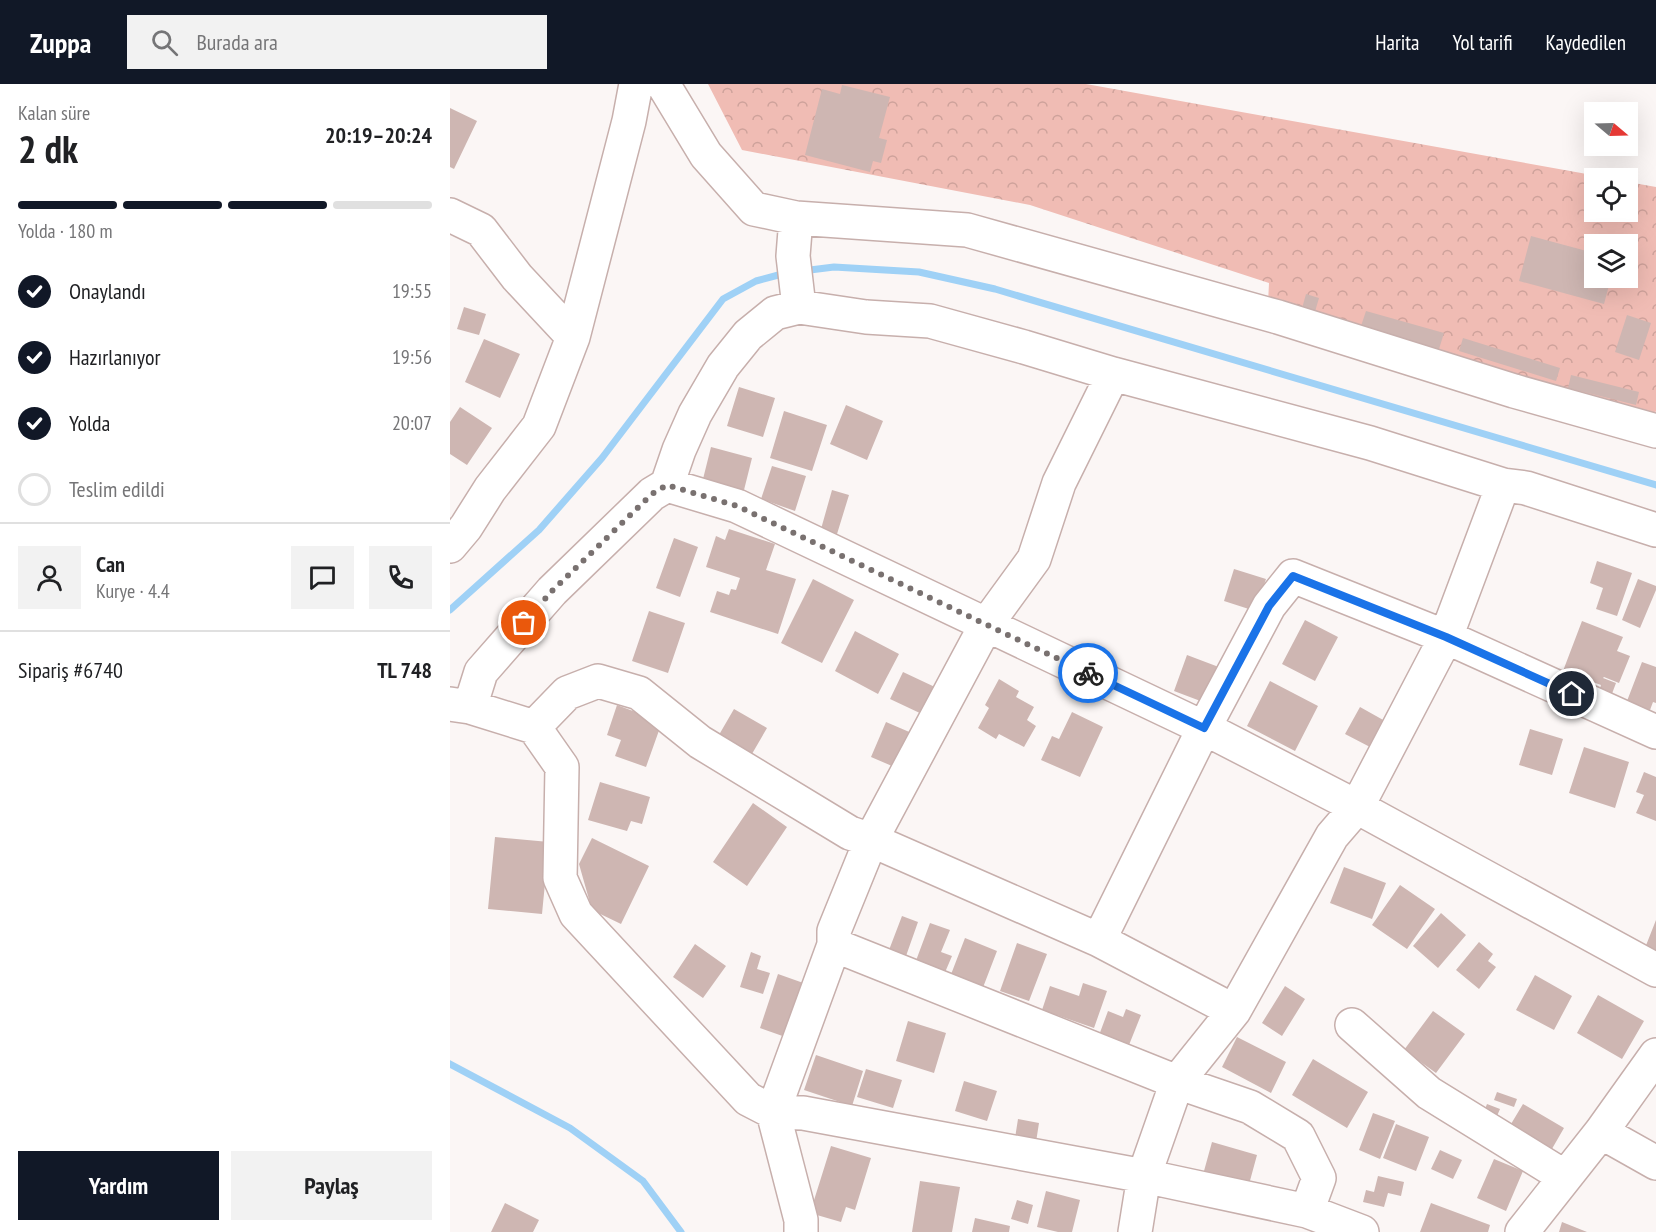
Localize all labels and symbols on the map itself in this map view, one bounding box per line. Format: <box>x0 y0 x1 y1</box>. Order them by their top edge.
north arrow <box>1584 102 1638 156</box>
pin <box>498 597 549 648</box>
courier <box>1058 643 1118 703</box>
pin <box>1546 668 1597 719</box>

